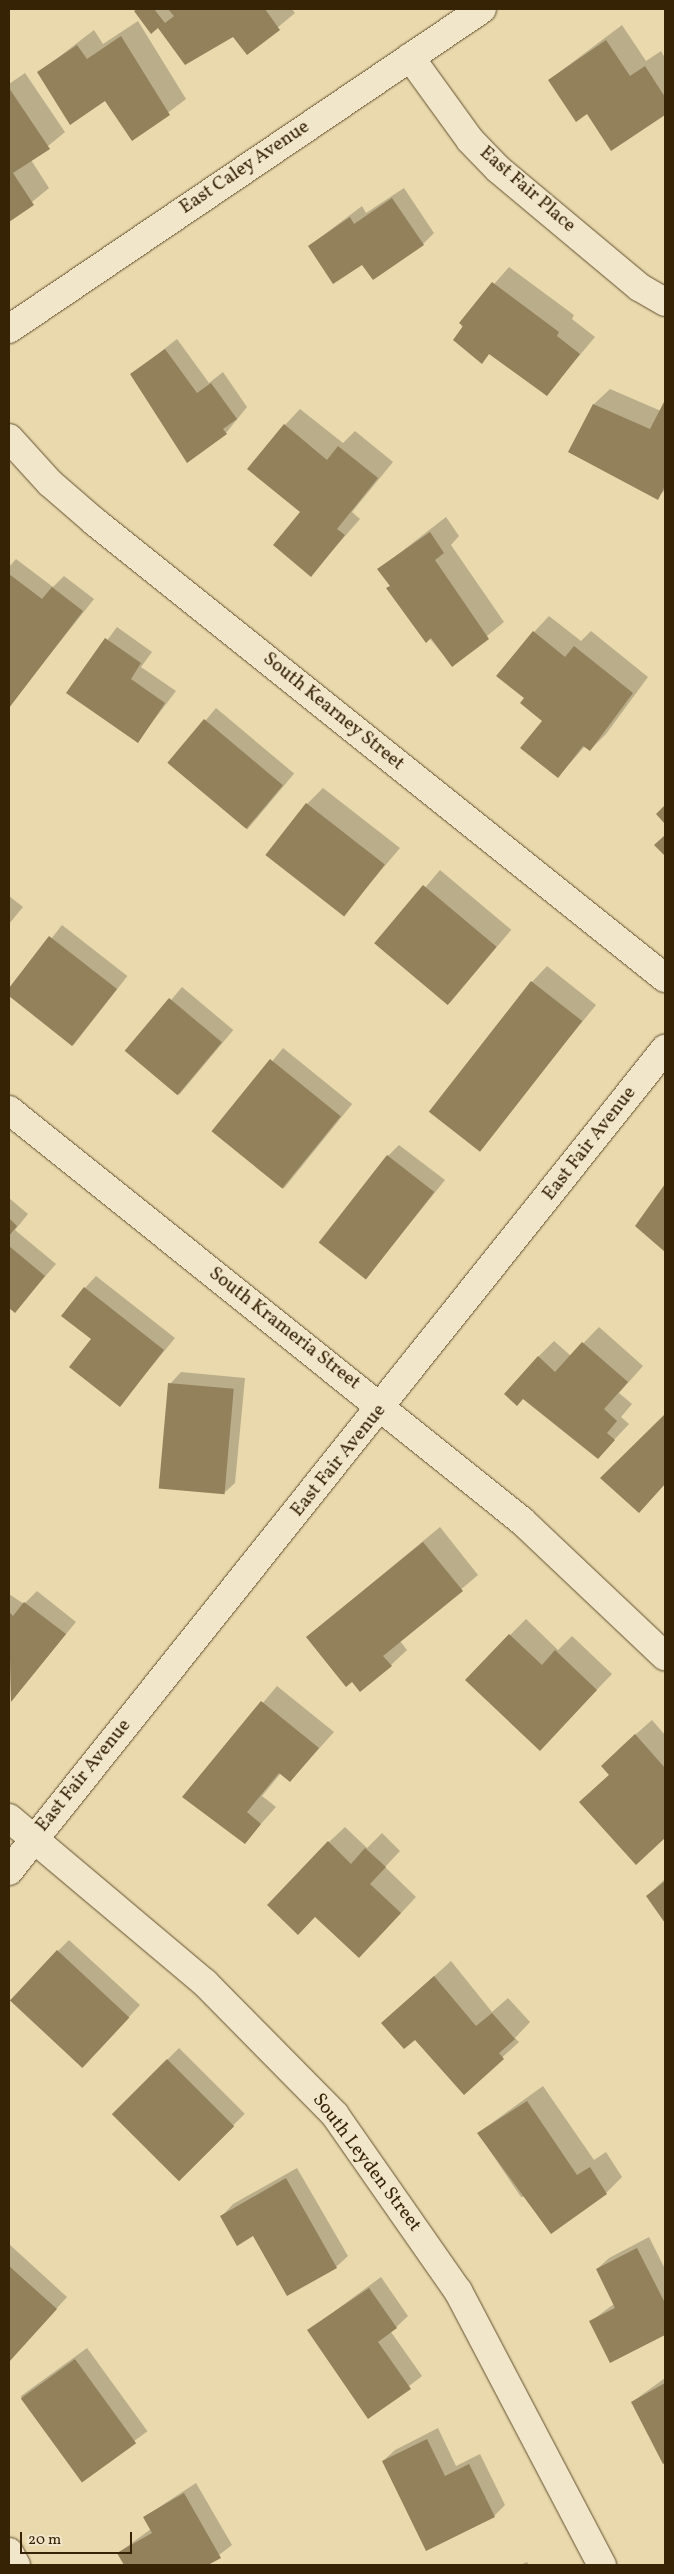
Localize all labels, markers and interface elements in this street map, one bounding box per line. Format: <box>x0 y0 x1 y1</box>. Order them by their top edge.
street label: East Caley Avenue <box>176 116 314 220</box>
street label: East Fair Place <box>474 142 580 238</box>
street label: South Kearney Street <box>258 648 408 776</box>
street label: East Fair Avenue <box>538 1082 642 1206</box>
street label: South Krameria Street <box>204 1263 364 1395</box>
street label: East Fair Avenue <box>287 1400 391 1522</box>
street label: East Fair Avenue <box>32 1715 136 1837</box>
street label: South Leyden Street <box>307 2089 425 2237</box>
scale bar <box>22 2522 135 2554</box>
text: 20 m <box>28 2530 61 2551</box>

